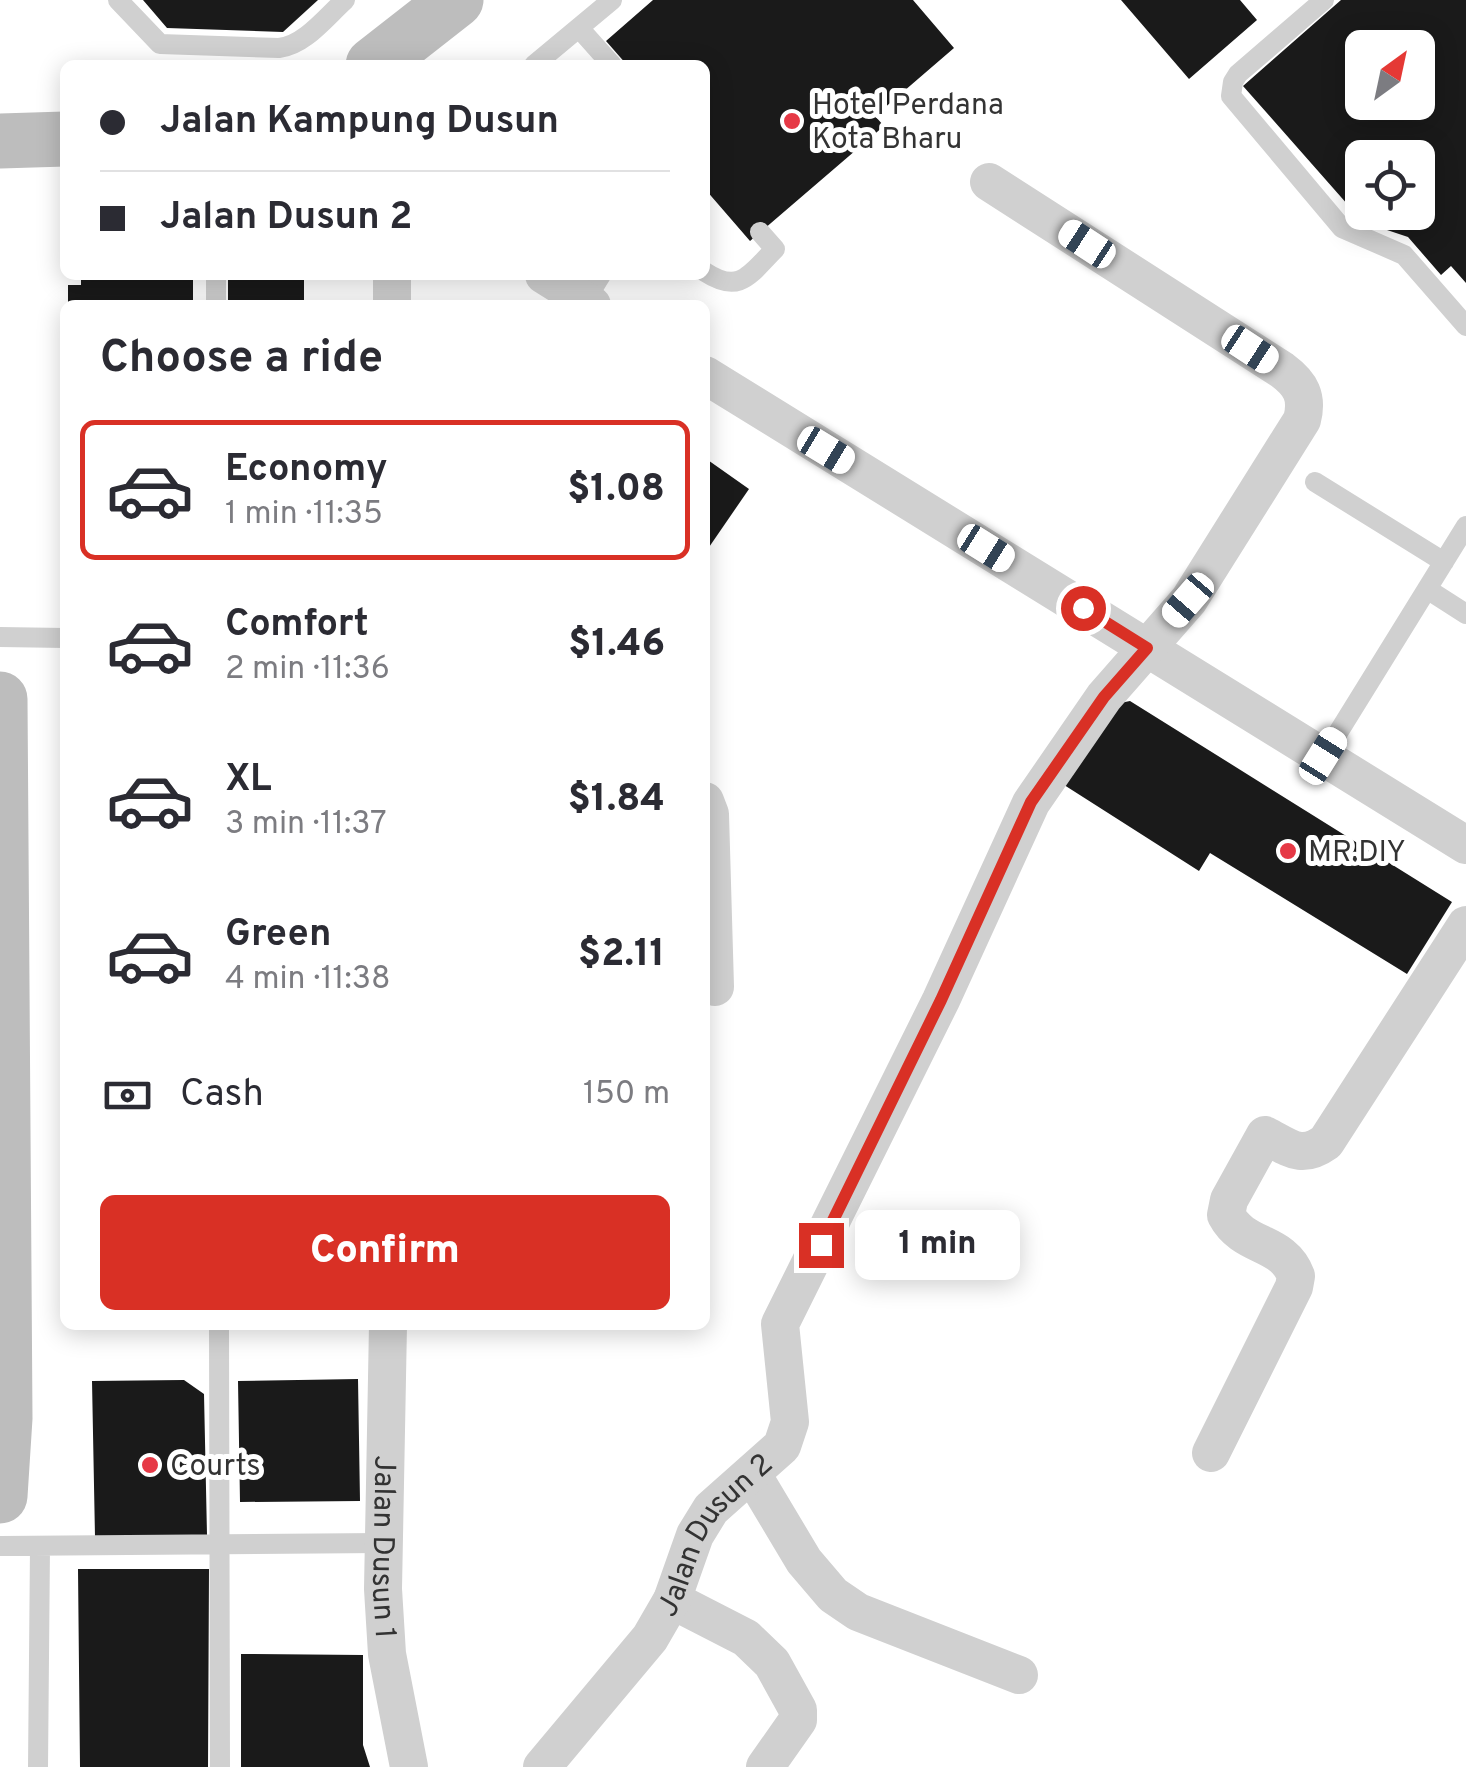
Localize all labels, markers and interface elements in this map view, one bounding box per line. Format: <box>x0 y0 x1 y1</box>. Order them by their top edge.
north arrow <box>1345 30 1435 120</box>
map controls <box>1345 30 1435 230</box>
place label: Hotel Perdana Kota Bharu <box>812 88 1004 159</box>
text: Jalan Kampung Dusun <box>160 98 559 147</box>
marker: Hotel Perdana Kota Bharu <box>781 110 803 132</box>
button: locate <box>1345 140 1435 230</box>
text: Jalan Dusun 2 <box>160 194 412 243</box>
car <box>1054 215 1120 273</box>
car <box>1217 320 1283 378</box>
text: Choose a ride <box>100 331 383 388</box>
car <box>793 422 859 478</box>
icon: car <box>105 445 195 535</box>
text: Economy <box>225 446 387 495</box>
text: $1.08 <box>567 466 665 515</box>
text: 1 min · 11:35 <box>225 495 383 535</box>
car <box>953 519 1019 577</box>
car <box>1157 568 1219 632</box>
route start <box>1061 586 1106 631</box>
icon: car <box>105 600 195 690</box>
text: Comfort <box>225 601 369 650</box>
text: $1.46 <box>568 621 665 670</box>
text: 2 min · 11:36 <box>225 650 390 690</box>
car <box>1294 723 1352 789</box>
icon: car <box>105 755 195 845</box>
text: XL <box>225 756 272 805</box>
text: $1.84 <box>568 776 665 825</box>
text: 3 min · 11:37 <box>225 805 387 845</box>
place label: MR.DIY <box>1308 835 1406 872</box>
marker: MR.DIY <box>1277 840 1299 862</box>
icon: car <box>105 910 195 1000</box>
text: Green <box>225 911 331 960</box>
text: $2.11 <box>578 931 665 980</box>
text: 4 min · 11:38 <box>225 960 391 1000</box>
icon: cash <box>100 1068 155 1123</box>
text: Cash <box>180 1071 264 1120</box>
text: 150 m <box>583 1075 670 1115</box>
button: Confirm <box>100 1195 670 1310</box>
callout: 1 min <box>856 1210 1021 1280</box>
route end <box>799 1223 844 1268</box>
text: 1 min <box>898 1225 977 1265</box>
street label: Jalan Dusun 2 <box>650 1447 782 1624</box>
place label: Courts <box>170 1449 261 1486</box>
marker: Courts <box>139 1454 161 1476</box>
street label: Jalan Dusun 1 <box>362 1455 402 1640</box>

